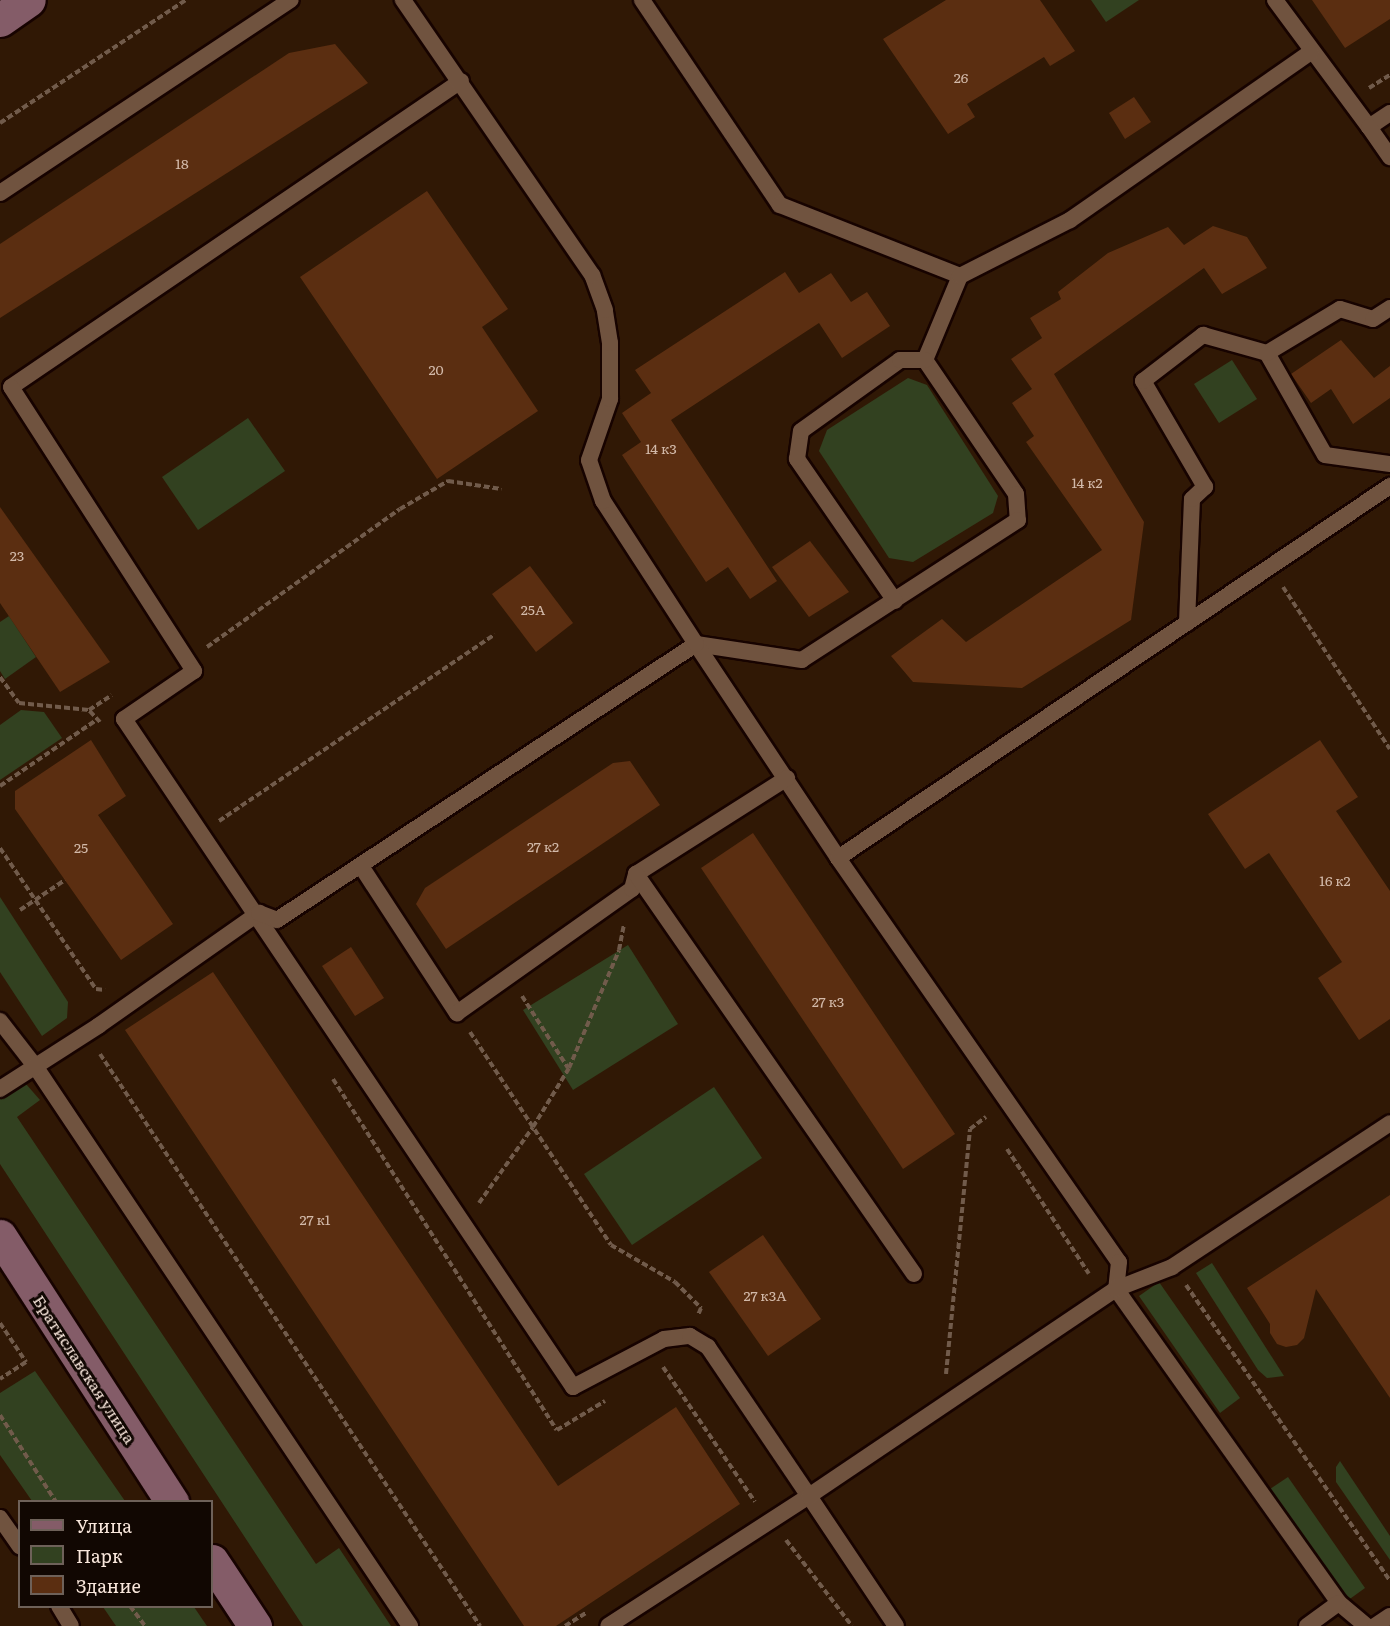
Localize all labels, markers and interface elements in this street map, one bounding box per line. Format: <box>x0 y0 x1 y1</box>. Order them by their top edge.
house number: 26 <box>954 69 968 85</box>
house number: 18 <box>175 155 189 171</box>
house number: 20 <box>428 361 444 377</box>
house number: 14 к3 <box>645 440 677 456</box>
house number: 14 к2 <box>1071 474 1103 490</box>
house number: 23 <box>10 547 24 563</box>
house number: 25А <box>521 601 545 617</box>
house number: 27 к2 <box>527 838 559 854</box>
house number: 25 <box>74 839 88 855</box>
house number: 16 к2 <box>1319 872 1351 888</box>
house number: 27 к3 <box>812 993 844 1009</box>
house number: 27 к1 <box>300 1211 330 1227</box>
house number: 27 к3А <box>743 1287 787 1303</box>
street label: Братиславская улица <box>30 1291 140 1447</box>
legend <box>18 1500 213 1608</box>
text: Улица <box>76 1512 132 1539</box>
text: Парк <box>76 1542 123 1569</box>
text: Здание <box>76 1572 141 1599</box>

